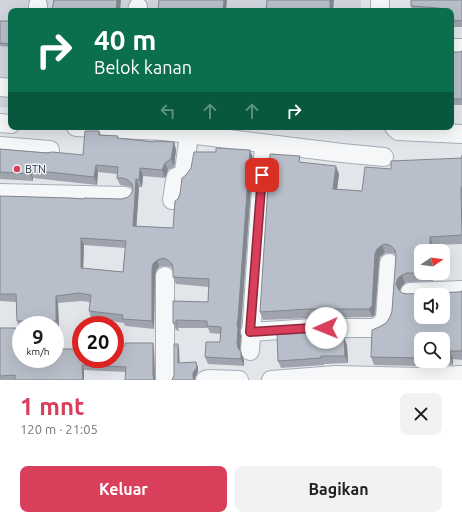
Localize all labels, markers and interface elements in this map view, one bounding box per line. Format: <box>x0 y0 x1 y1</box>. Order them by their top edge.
icon: right <box>28 24 80 76</box>
text: 40 m <box>94 24 156 55</box>
text: Belok kanan <box>94 57 192 77</box>
icon: left <box>157 100 179 122</box>
icon: ahead <box>199 100 221 122</box>
icon: ahead <box>241 100 263 122</box>
icon: right <box>283 100 305 122</box>
pin <box>245 158 279 192</box>
place label: BTN <box>25 163 46 175</box>
marker: BTN <box>12 164 22 174</box>
icon: arrive <box>251 164 273 186</box>
north arrow <box>414 244 450 280</box>
map controls <box>414 244 450 368</box>
button: sound <box>414 288 450 324</box>
position arrow <box>305 307 347 349</box>
speed limit sign: 20 <box>72 316 124 368</box>
text: 9 <box>32 325 44 348</box>
button: search <box>414 332 450 368</box>
text: km/h <box>26 346 50 357</box>
text: 1 mnt <box>20 393 84 420</box>
button: close <box>400 393 442 435</box>
text: 120 m · 21:05 <box>20 422 98 436</box>
button: Keluar <box>20 466 227 512</box>
button: Bagikan <box>235 466 442 512</box>

